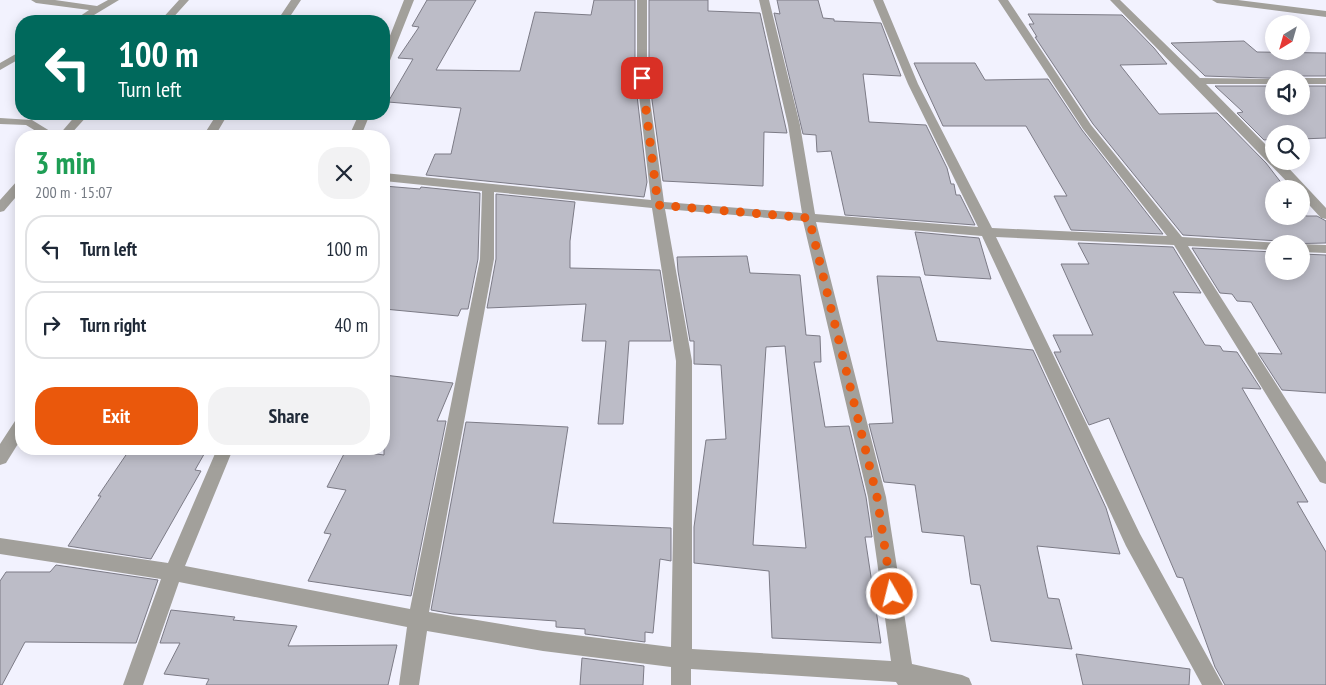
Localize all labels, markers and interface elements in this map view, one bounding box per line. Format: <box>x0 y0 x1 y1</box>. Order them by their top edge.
north arrow <box>1265 15 1310 60</box>
map controls <box>1265 15 1310 280</box>
text: 100 m <box>118 31 199 77</box>
icon: left <box>35 35 100 100</box>
pin <box>621 57 663 99</box>
icon: arrive <box>628 64 656 92</box>
button: sound <box>1265 70 1310 115</box>
text: Turn left <box>118 75 182 103</box>
button: search <box>1265 125 1310 170</box>
text: 3 min <box>35 143 96 182</box>
button: close <box>318 147 370 199</box>
button: + <box>1265 180 1310 225</box>
text: 200 m · 15:07 <box>35 182 113 202</box>
icon: left <box>37 235 65 263</box>
button: − <box>1265 235 1310 280</box>
text: Turn left <box>80 237 137 261</box>
text: 100 m <box>326 237 368 261</box>
icon: right <box>37 311 65 339</box>
text: Turn right <box>80 313 146 337</box>
text: 40 m <box>335 313 368 337</box>
button: Exit <box>35 387 198 445</box>
button: Share <box>208 387 370 445</box>
position arrow <box>865 567 917 619</box>

